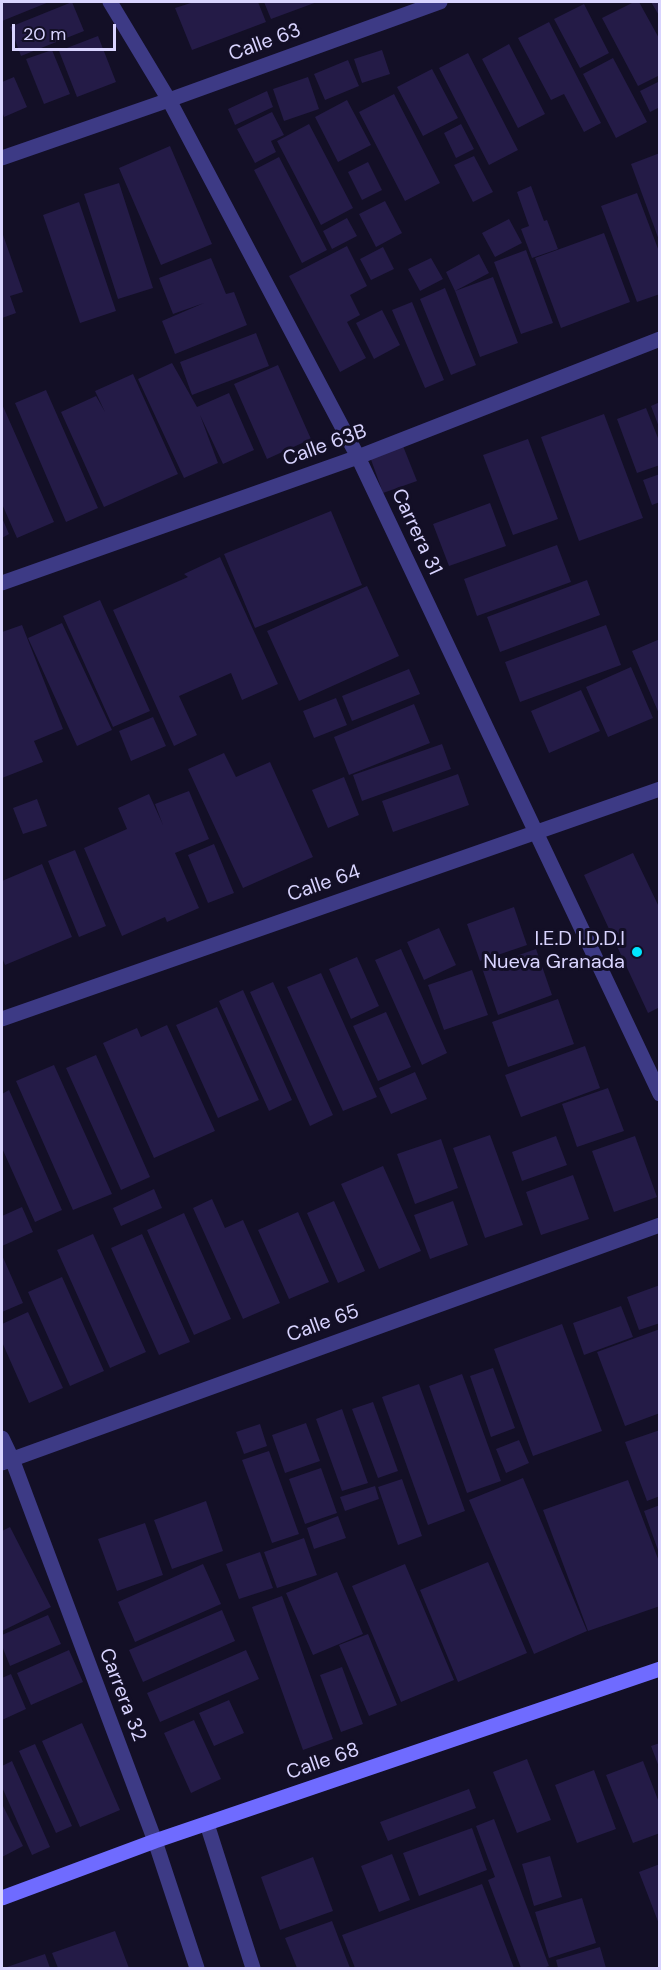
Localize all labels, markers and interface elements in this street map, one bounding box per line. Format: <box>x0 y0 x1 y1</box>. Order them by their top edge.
scale bar <box>15 12 118 50</box>
street label: Calle 63 <box>226 19 304 67</box>
text: 20 m <box>23 22 66 46</box>
street label: Calle 63B <box>280 420 370 472</box>
street label: Carrera 31 <box>386 485 446 579</box>
street label: Calle 64 <box>284 860 364 908</box>
place label: I.E.D I.D.D.I Nueva Granada <box>483 928 625 975</box>
marker: I.E.D I.D.D.I Nueva Granada <box>630 945 644 959</box>
street label: Calle 65 <box>284 1300 362 1348</box>
street label: Carrera 32 <box>93 1645 151 1745</box>
street label: Calle 68 <box>283 1738 363 1786</box>

